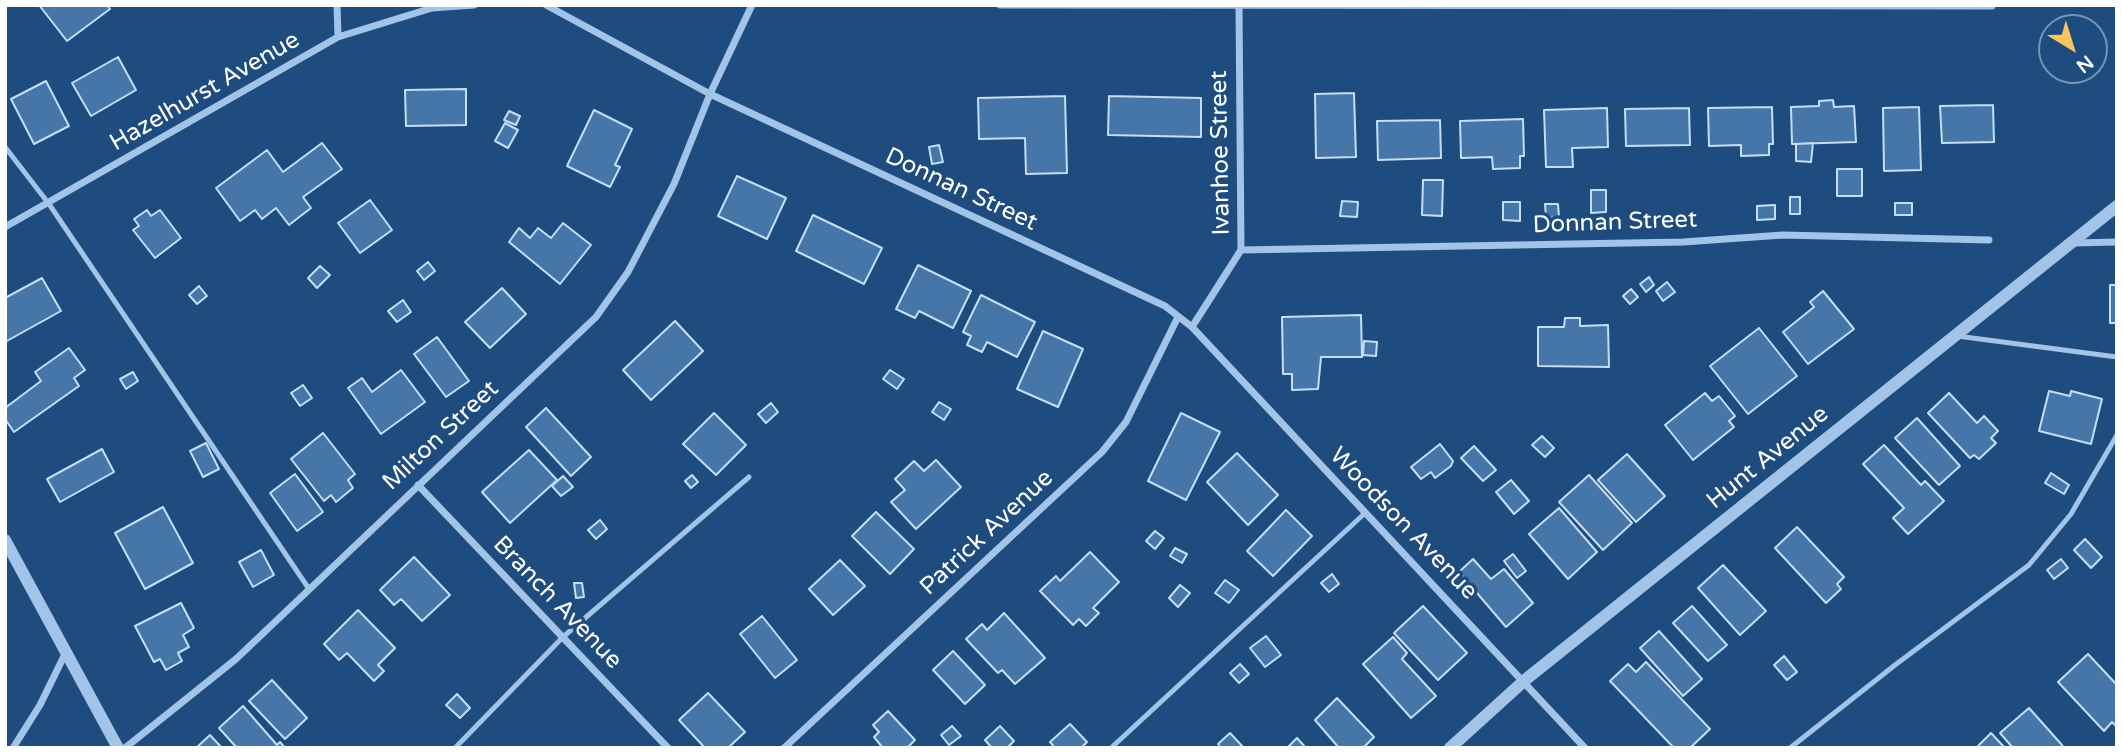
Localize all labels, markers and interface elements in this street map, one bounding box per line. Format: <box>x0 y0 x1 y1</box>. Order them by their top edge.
north arrow <box>2038 14 2108 84</box>
street label: Hazelhurst Avenue <box>105 26 305 158</box>
text: N <box>2072 51 2097 77</box>
street label: Ivanhoe Street <box>1205 70 1237 236</box>
street label: Donnan Street <box>880 142 1042 238</box>
street label: Donnan Street <box>1532 206 1698 240</box>
street label: Milton Street <box>377 375 505 497</box>
street label: Hunt Avenue <box>1701 400 1835 516</box>
street label: Woodson Avenue <box>1323 442 1483 606</box>
street label: Patrick Avenue <box>915 464 1059 602</box>
street label: Branch Avenue <box>486 531 628 675</box>

